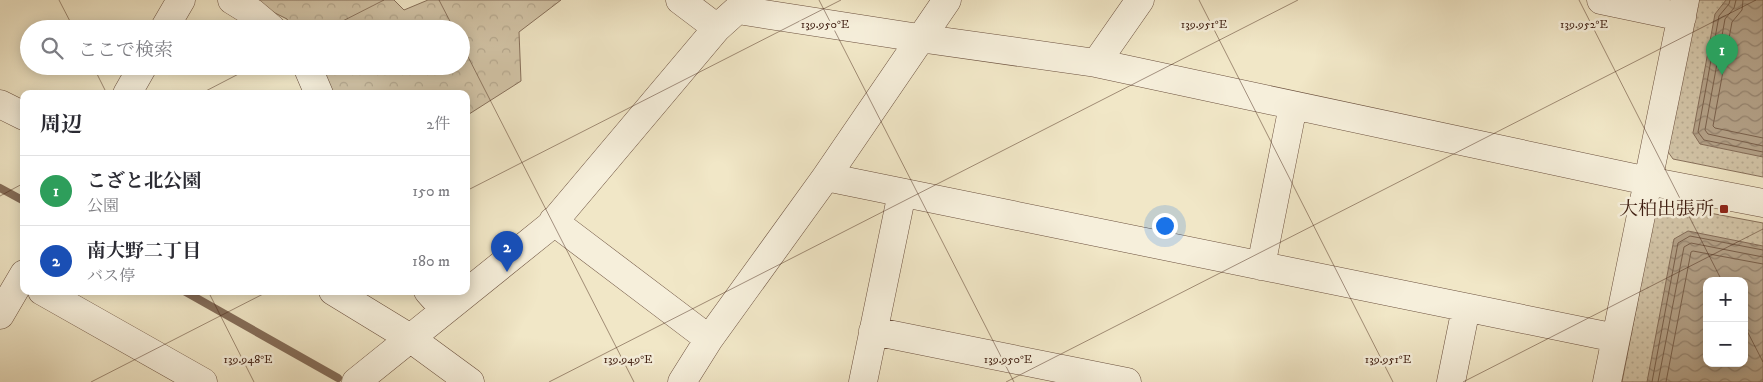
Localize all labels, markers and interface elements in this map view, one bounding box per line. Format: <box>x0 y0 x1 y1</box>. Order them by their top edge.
text: 139.950°E <box>801 17 850 32</box>
text: 139.951°E <box>1181 17 1228 32</box>
text: 139.952°E <box>1560 17 1608 32</box>
search box <box>20 20 470 75</box>
icon: search <box>38 34 66 62</box>
pin: 1 <box>1706 34 1738 75</box>
text: ここで検索 <box>78 39 173 62</box>
text: 周辺 <box>40 112 82 138</box>
text: 2件 <box>426 114 450 134</box>
text: こざと北公園 <box>87 170 201 193</box>
text: 1 <box>53 181 59 201</box>
text: 150 m <box>412 181 450 201</box>
text: 公園 <box>87 196 119 216</box>
place label: 大柏出張所 <box>1619 198 1714 221</box>
marker: 大柏出張所 <box>1718 203 1730 215</box>
your location <box>1152 213 1178 239</box>
pin: 2 <box>491 231 523 272</box>
text: 南大野二丁目 <box>87 240 201 263</box>
text: 2 <box>52 251 60 271</box>
text: 180 m <box>412 251 450 271</box>
text: バス停 <box>87 266 135 286</box>
map controls <box>1703 277 1748 367</box>
button: + <box>1703 277 1748 322</box>
button: − <box>1703 322 1748 367</box>
text: 139.948°E <box>224 352 273 367</box>
text: 139.949°E <box>604 352 653 367</box>
text: 139.950°E <box>984 352 1033 367</box>
text: 139.951°E <box>1365 352 1412 367</box>

